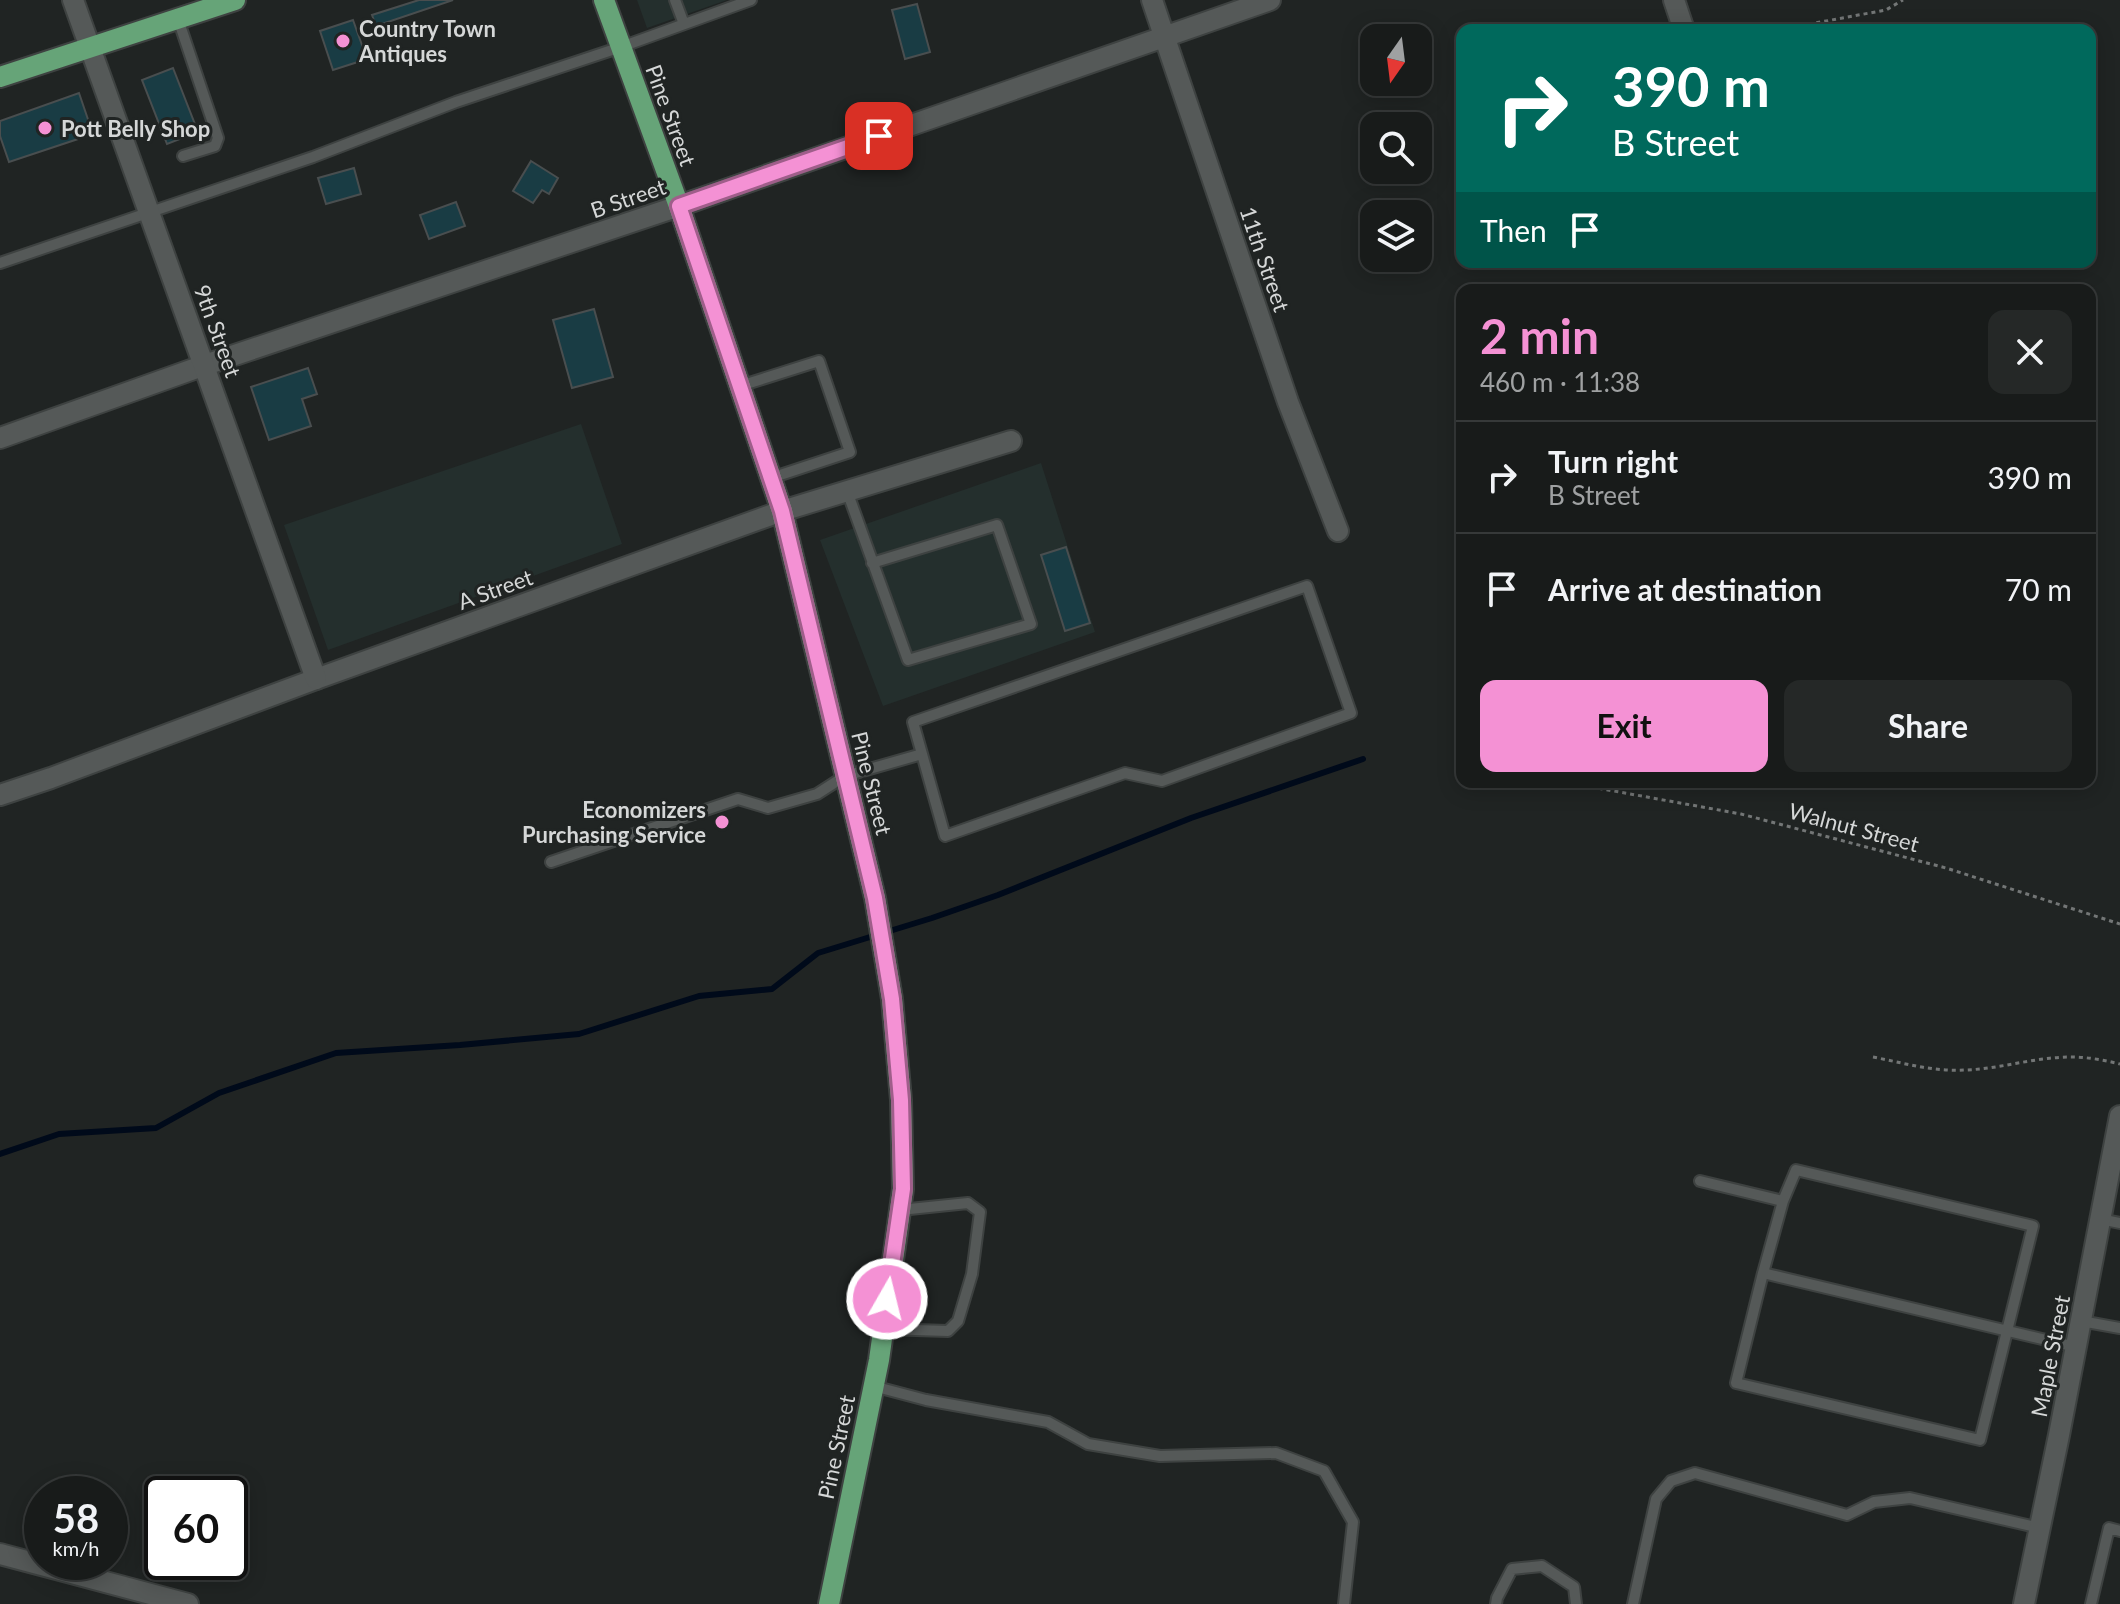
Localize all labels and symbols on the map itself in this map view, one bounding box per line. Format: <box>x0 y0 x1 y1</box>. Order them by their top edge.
place label: Country Town Antiques <box>358 15 496 67</box>
north arrow <box>1360 24 1432 96</box>
marker: Country Town Antiques <box>334 32 352 50</box>
street label: Pine Street <box>640 61 702 169</box>
pin <box>845 102 913 170</box>
place label: Pott Belly Shop <box>61 115 210 142</box>
marker: Pott Belly Shop <box>36 119 54 137</box>
street label: B Street <box>587 173 669 223</box>
street label: 11th Street <box>1234 203 1296 315</box>
street label: 9th Street <box>189 281 247 381</box>
street label: A Street <box>454 563 536 615</box>
street label: Pine Street <box>846 728 898 838</box>
place label: Economizers Purchasing Service <box>522 796 706 848</box>
street label: Walnut Street <box>1786 797 1922 857</box>
marker: Economizers Purchasing Service <box>713 813 731 831</box>
position arrow <box>845 1257 929 1341</box>
street label: Maple Street <box>2025 1293 2075 1419</box>
street label: Pine Street <box>812 1392 860 1502</box>
speed limit sign: 60 <box>144 1476 248 1580</box>

